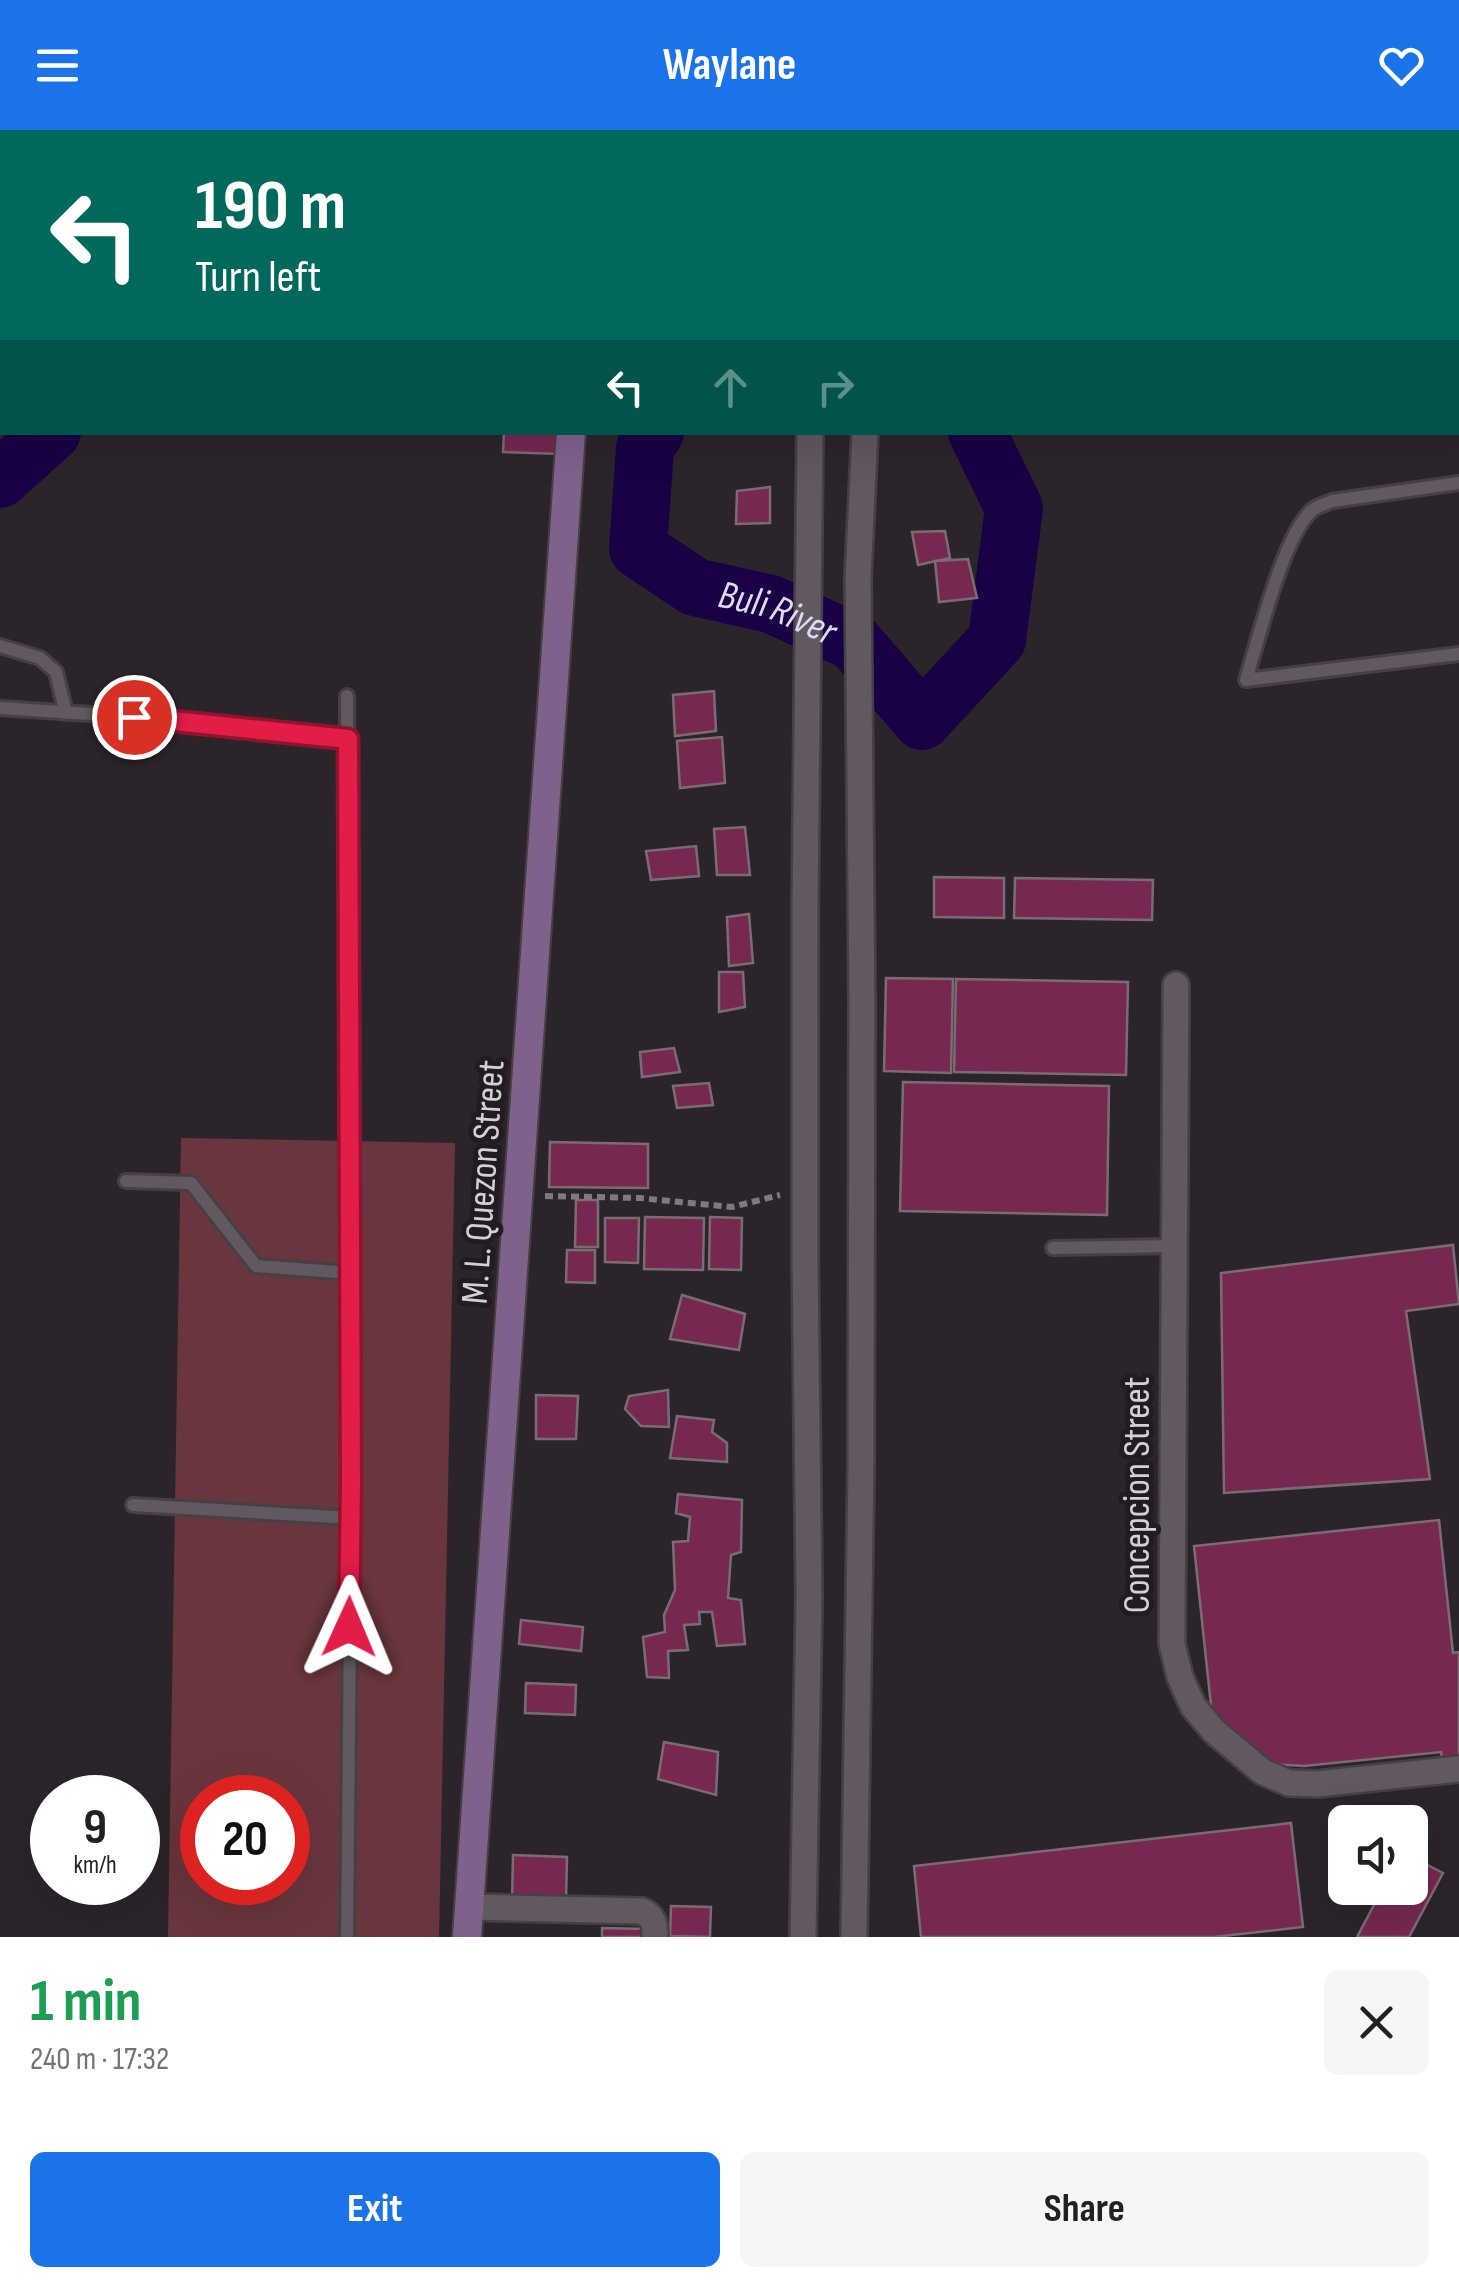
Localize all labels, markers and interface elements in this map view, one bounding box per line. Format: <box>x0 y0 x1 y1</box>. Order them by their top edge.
icon: menu <box>30 38 85 93</box>
text: Waylane <box>663 38 796 93</box>
icon: heart <box>1374 38 1429 93</box>
text: 190 m <box>195 165 346 249</box>
icon: left <box>30 170 160 300</box>
text: Turn left <box>195 250 321 305</box>
icon: left <box>598 360 653 415</box>
icon: ahead <box>703 360 758 415</box>
icon: right <box>808 360 863 415</box>
water label: Buli River <box>714 571 845 657</box>
pin <box>92 675 177 760</box>
icon: arrive <box>107 690 162 745</box>
street label: M. L. Quezon Street <box>453 1059 514 1306</box>
street label: Concepcion Street <box>1115 1377 1160 1613</box>
position arrow <box>297 1575 401 1679</box>
speed limit sign: 20 <box>180 1775 310 1905</box>
text: 9 <box>83 1798 107 1858</box>
map controls <box>1328 1805 1428 1905</box>
button: sound <box>1328 1805 1428 1905</box>
text: km/h <box>73 1850 117 1881</box>
text: 1 min <box>30 1966 142 2038</box>
button: close <box>1324 1970 1429 2075</box>
text: 240 m · 17:32 <box>30 2040 169 2079</box>
button: Exit <box>30 2152 720 2267</box>
button: Share <box>740 2152 1429 2267</box>

